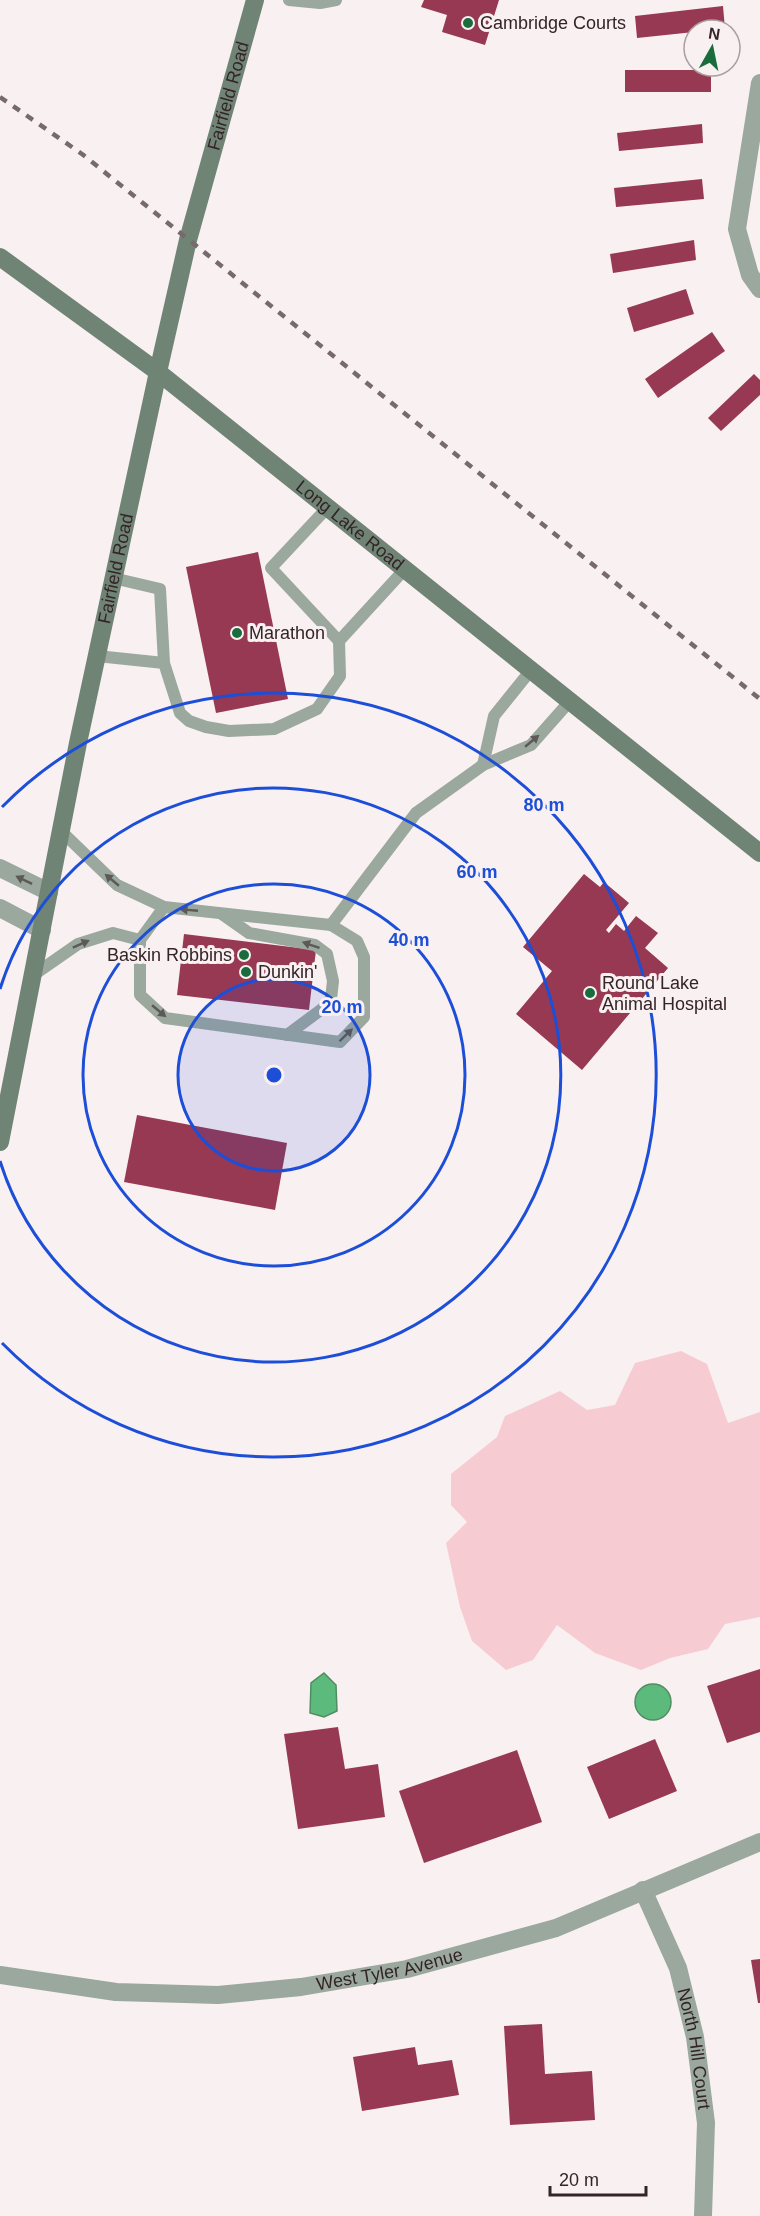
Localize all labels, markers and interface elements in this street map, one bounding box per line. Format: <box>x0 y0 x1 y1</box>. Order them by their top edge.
place label: Cambridge Courts <box>480 13 626 33</box>
marker: Cambridge Courts <box>461 16 475 30</box>
north arrow <box>682 18 742 78</box>
text: N <box>707 24 721 43</box>
street label: Fairfield Road <box>204 39 253 153</box>
street label: Long Lake Road <box>292 476 408 574</box>
street label: Fairfield Road <box>94 512 137 625</box>
place label: Marathon <box>249 623 325 643</box>
marker: Marathon <box>230 626 244 640</box>
one-way arrow <box>525 735 540 748</box>
text: 80 m <box>523 795 565 815</box>
text: 60 m <box>456 862 498 882</box>
one-way arrow <box>105 873 120 886</box>
one-way arrow <box>16 876 33 885</box>
one-way arrow <box>180 905 199 914</box>
text: 40 m <box>388 930 430 950</box>
one-way arrow <box>73 939 91 949</box>
one-way arrow <box>301 940 319 950</box>
place label: Baskin Robbins <box>107 945 232 965</box>
marker: Baskin Robbins <box>237 948 251 962</box>
place label: Dunkin' <box>258 962 317 982</box>
marker: Dunkin' <box>239 965 253 979</box>
place label: Round Lake Animal Hospital <box>602 973 727 1014</box>
marker: Round Lake Animal Hospital <box>583 986 597 1000</box>
text: 20 m <box>321 997 363 1017</box>
one-way arrow <box>151 1004 166 1017</box>
one-way arrow <box>339 1028 354 1042</box>
centre of rings <box>264 1065 284 1085</box>
street label: West Tyler Avenue <box>315 1944 465 1994</box>
street label: North Hill Court <box>673 1986 714 2111</box>
scale bar <box>550 2159 646 2197</box>
text: 20 m <box>559 2170 599 2190</box>

